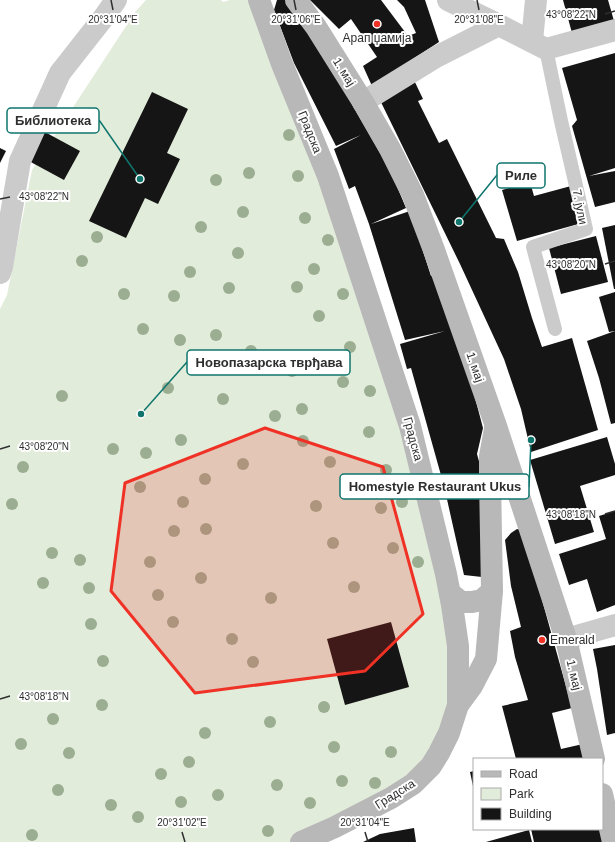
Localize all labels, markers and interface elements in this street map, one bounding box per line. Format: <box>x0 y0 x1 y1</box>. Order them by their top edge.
text: 43°08'22"N <box>546 9 596 20</box>
text: 20°31'04"E <box>88 14 138 25</box>
text: 20°31'06"E <box>271 14 321 25</box>
text: 20°31'08"E <box>454 14 504 25</box>
marker: Арап џамија <box>372 19 382 29</box>
place label: Арап џамија <box>343 31 412 45</box>
street label: 1. мај <box>330 55 358 89</box>
callout: Библиотека <box>7 108 99 133</box>
street label: Градска <box>295 109 325 155</box>
text: Библиотека <box>15 113 92 128</box>
callout: Риле <box>497 163 545 188</box>
text: Риле <box>505 168 537 183</box>
street label: 7. јули <box>570 188 590 226</box>
text: 43°08'22"N <box>19 191 69 202</box>
text: 43°08'20"N <box>546 259 596 270</box>
callout: Новопазарска тврђава <box>187 350 350 375</box>
street label: 1. мај <box>463 350 487 384</box>
text: Новопазарска тврђава <box>196 355 343 370</box>
street label: Градска <box>400 416 426 463</box>
text: 43°08'20"N <box>19 441 69 452</box>
callout: Homestyle Restaurant Ukus <box>340 474 529 499</box>
text: Homestyle Restaurant Ukus <box>349 479 521 494</box>
text: 43°08'18"N <box>546 509 596 520</box>
place label: Emerald <box>550 633 595 647</box>
marker: Emerald <box>537 635 547 645</box>
street label: 1. мај <box>564 658 584 692</box>
text: 43°08'18"N <box>19 691 69 702</box>
legend <box>473 758 603 830</box>
text: Road <box>509 767 538 781</box>
street label: Градска <box>372 776 418 812</box>
text: Park <box>509 787 535 801</box>
text: Building <box>509 807 552 821</box>
text: 20°31'02"E <box>157 817 207 828</box>
text: 20°31'04"E <box>340 817 390 828</box>

